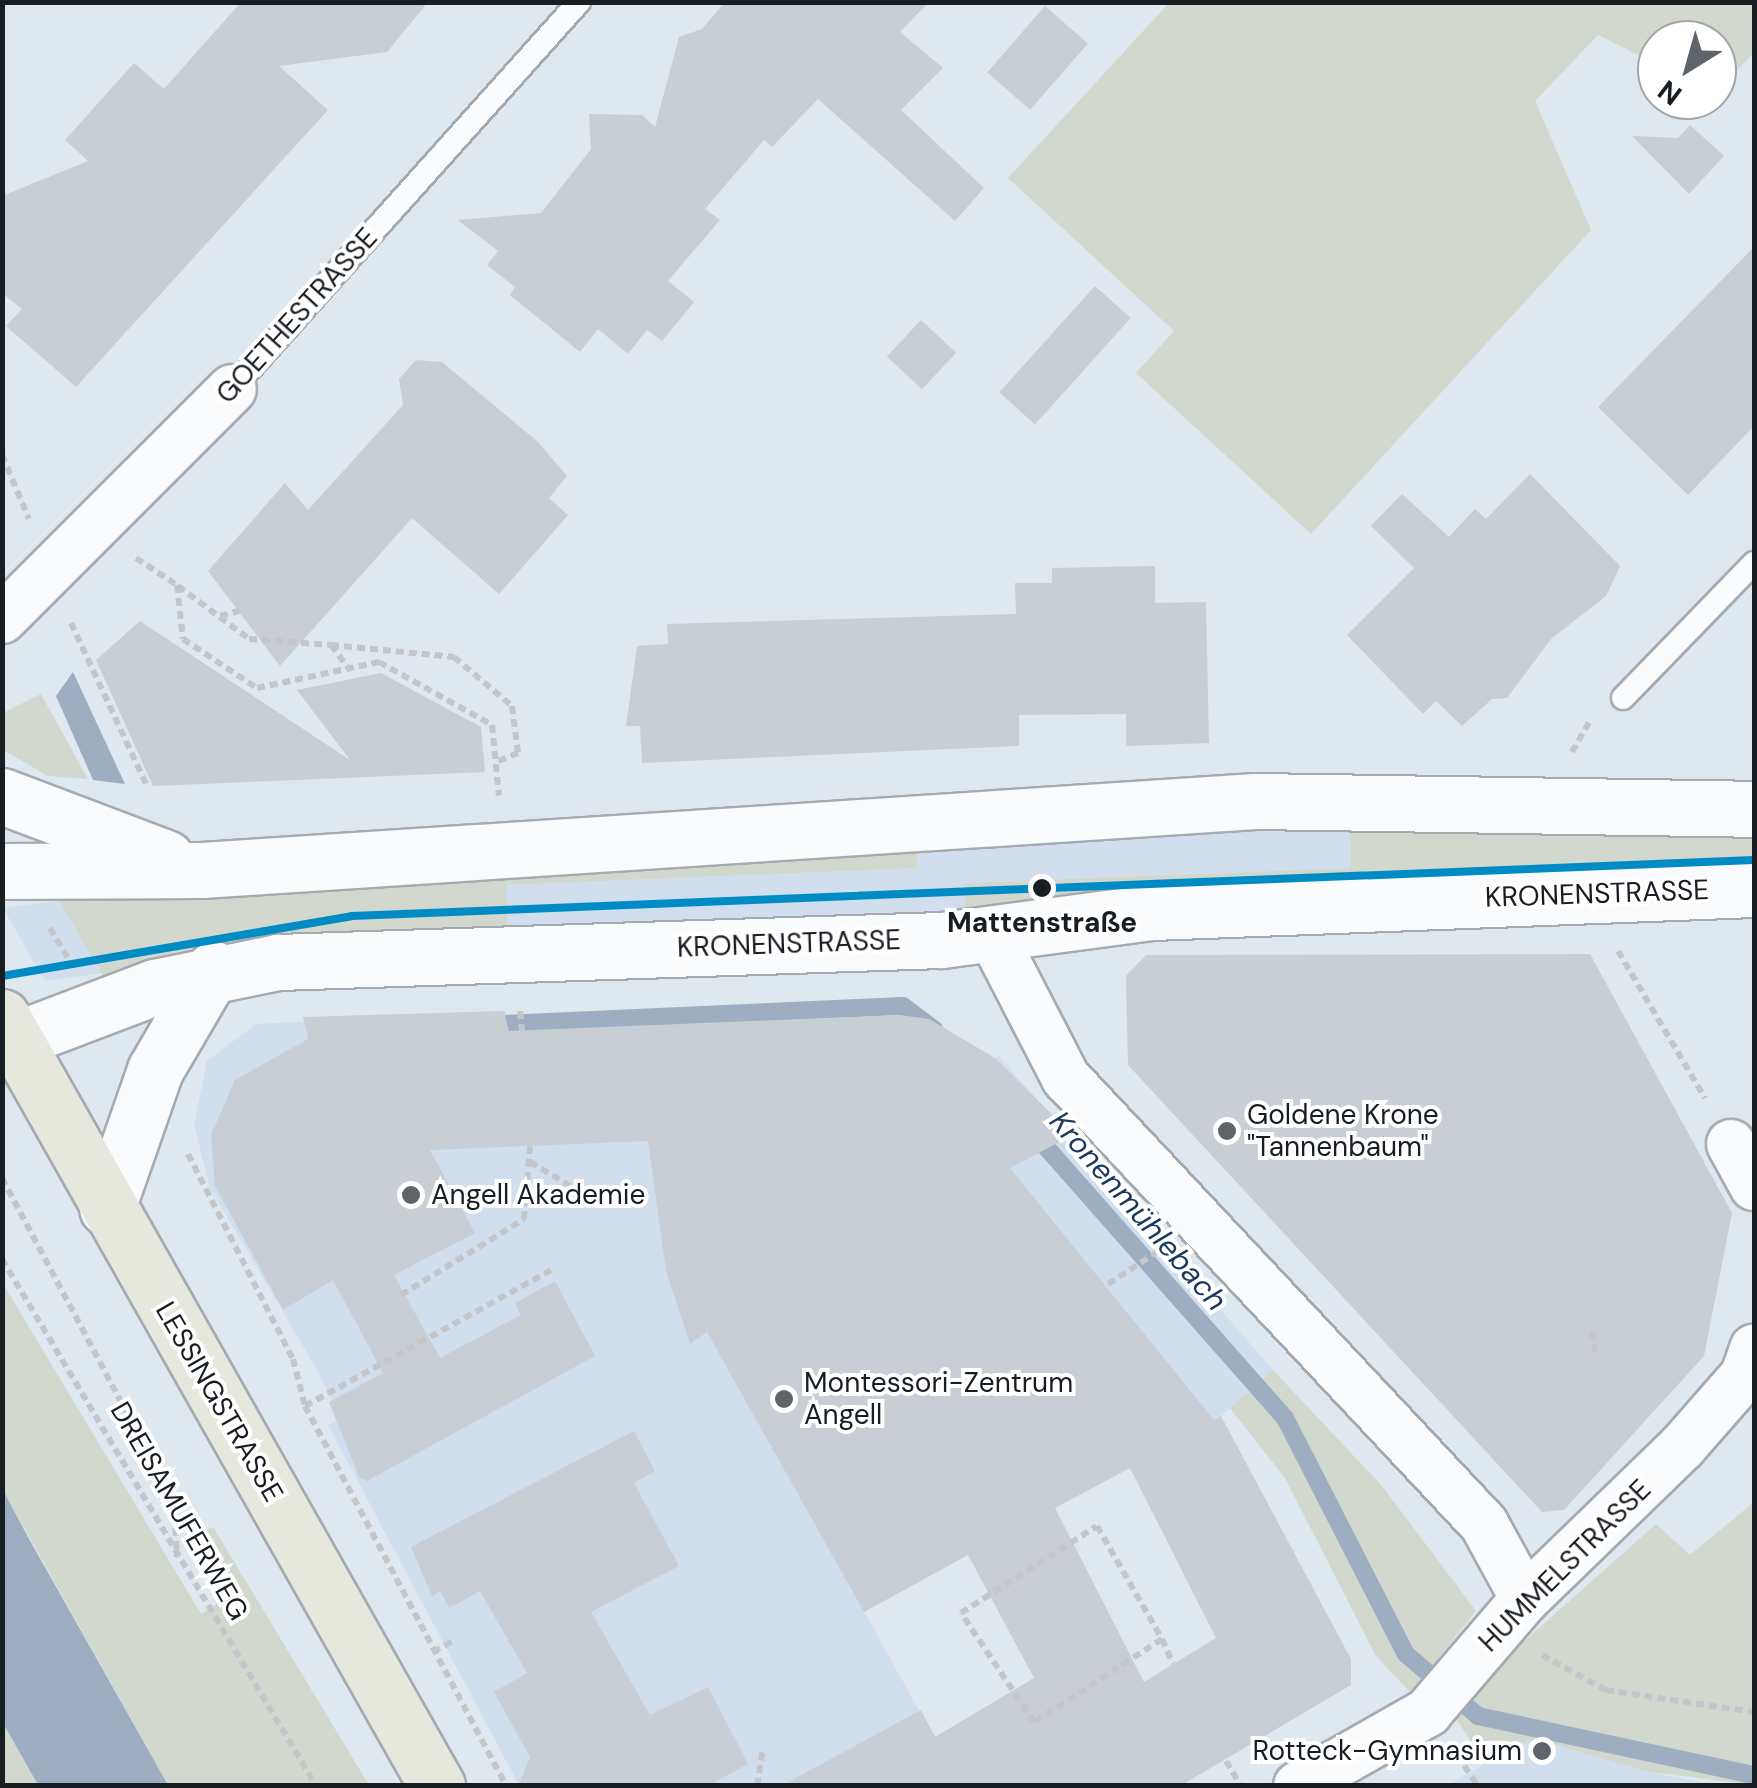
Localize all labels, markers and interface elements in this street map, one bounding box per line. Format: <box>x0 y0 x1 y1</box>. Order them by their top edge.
north arrow <box>1637 20 1737 120</box>
text: N <box>1651 72 1689 114</box>
street label: GOETHESTRASSE <box>209 221 385 411</box>
street label: KRONENSTRASSE <box>1484 873 1710 915</box>
marker: Mattenstraße <box>1029 875 1055 901</box>
place label: Mattenstraße <box>947 906 1137 940</box>
street label: KRONENSTRASSE <box>676 923 902 965</box>
place label: Goldene Krone "Tannenbaum" <box>1247 1098 1439 1164</box>
water label: Kronenmühlebach <box>1042 1104 1234 1318</box>
marker: Goldene Krone "Tannenbaum" <box>1216 1120 1238 1142</box>
place label: Angell Akademie <box>431 1178 645 1212</box>
marker: Angell Akademie <box>400 1184 422 1206</box>
street label: LESSINGSTRASSE <box>148 1296 290 1508</box>
place label: Montessori-Zentrum Angell <box>804 1366 1073 1432</box>
marker: Montessori-Zentrum Angell <box>773 1388 795 1410</box>
street label: DREISAMUFERWEG <box>103 1396 255 1626</box>
street label: HUMMELSTRASSE <box>1472 1473 1658 1659</box>
place label: Rotteck-Gymnasium <box>1253 1734 1522 1768</box>
marker: Rotteck-Gymnasium <box>1531 1740 1553 1762</box>

